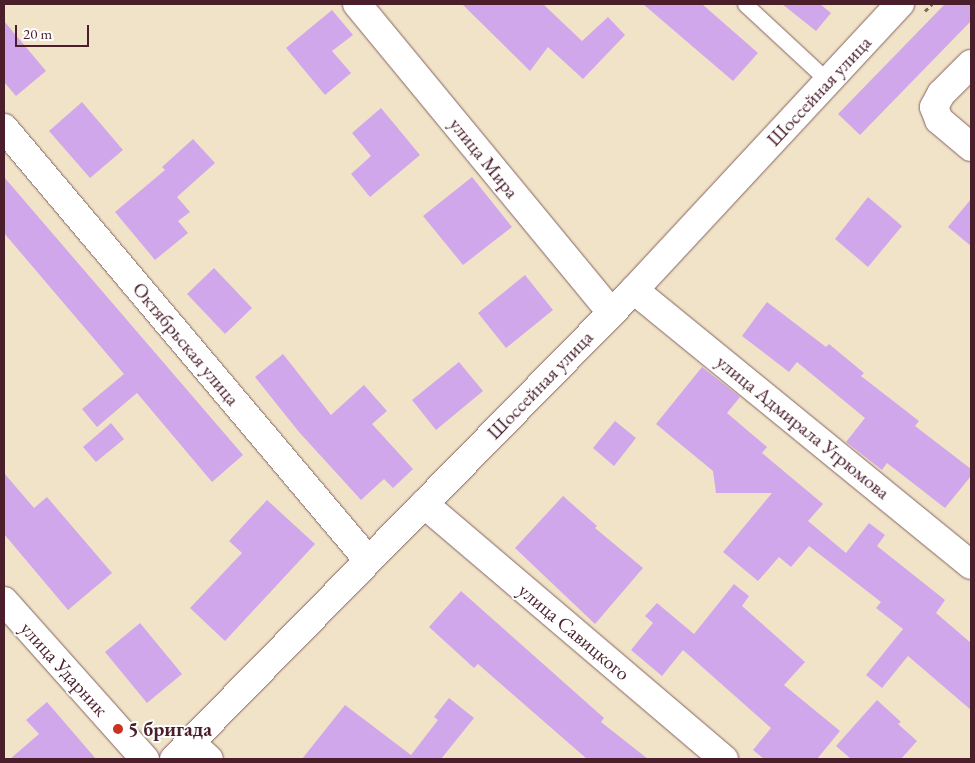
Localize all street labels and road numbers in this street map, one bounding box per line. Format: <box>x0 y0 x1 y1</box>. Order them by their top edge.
street label: Шоссейная улица <box>762 31 876 151</box>
street label: улица Мира <box>444 113 524 203</box>
street label: Октябрьская улица <box>127 277 245 411</box>
street label: Шоссейная улица <box>482 325 598 445</box>
street label: улица Адмирала Угрюмова <box>711 350 895 504</box>
street label: улица Савицкого <box>513 578 635 686</box>
street label: улица Ударник <box>15 617 113 721</box>

